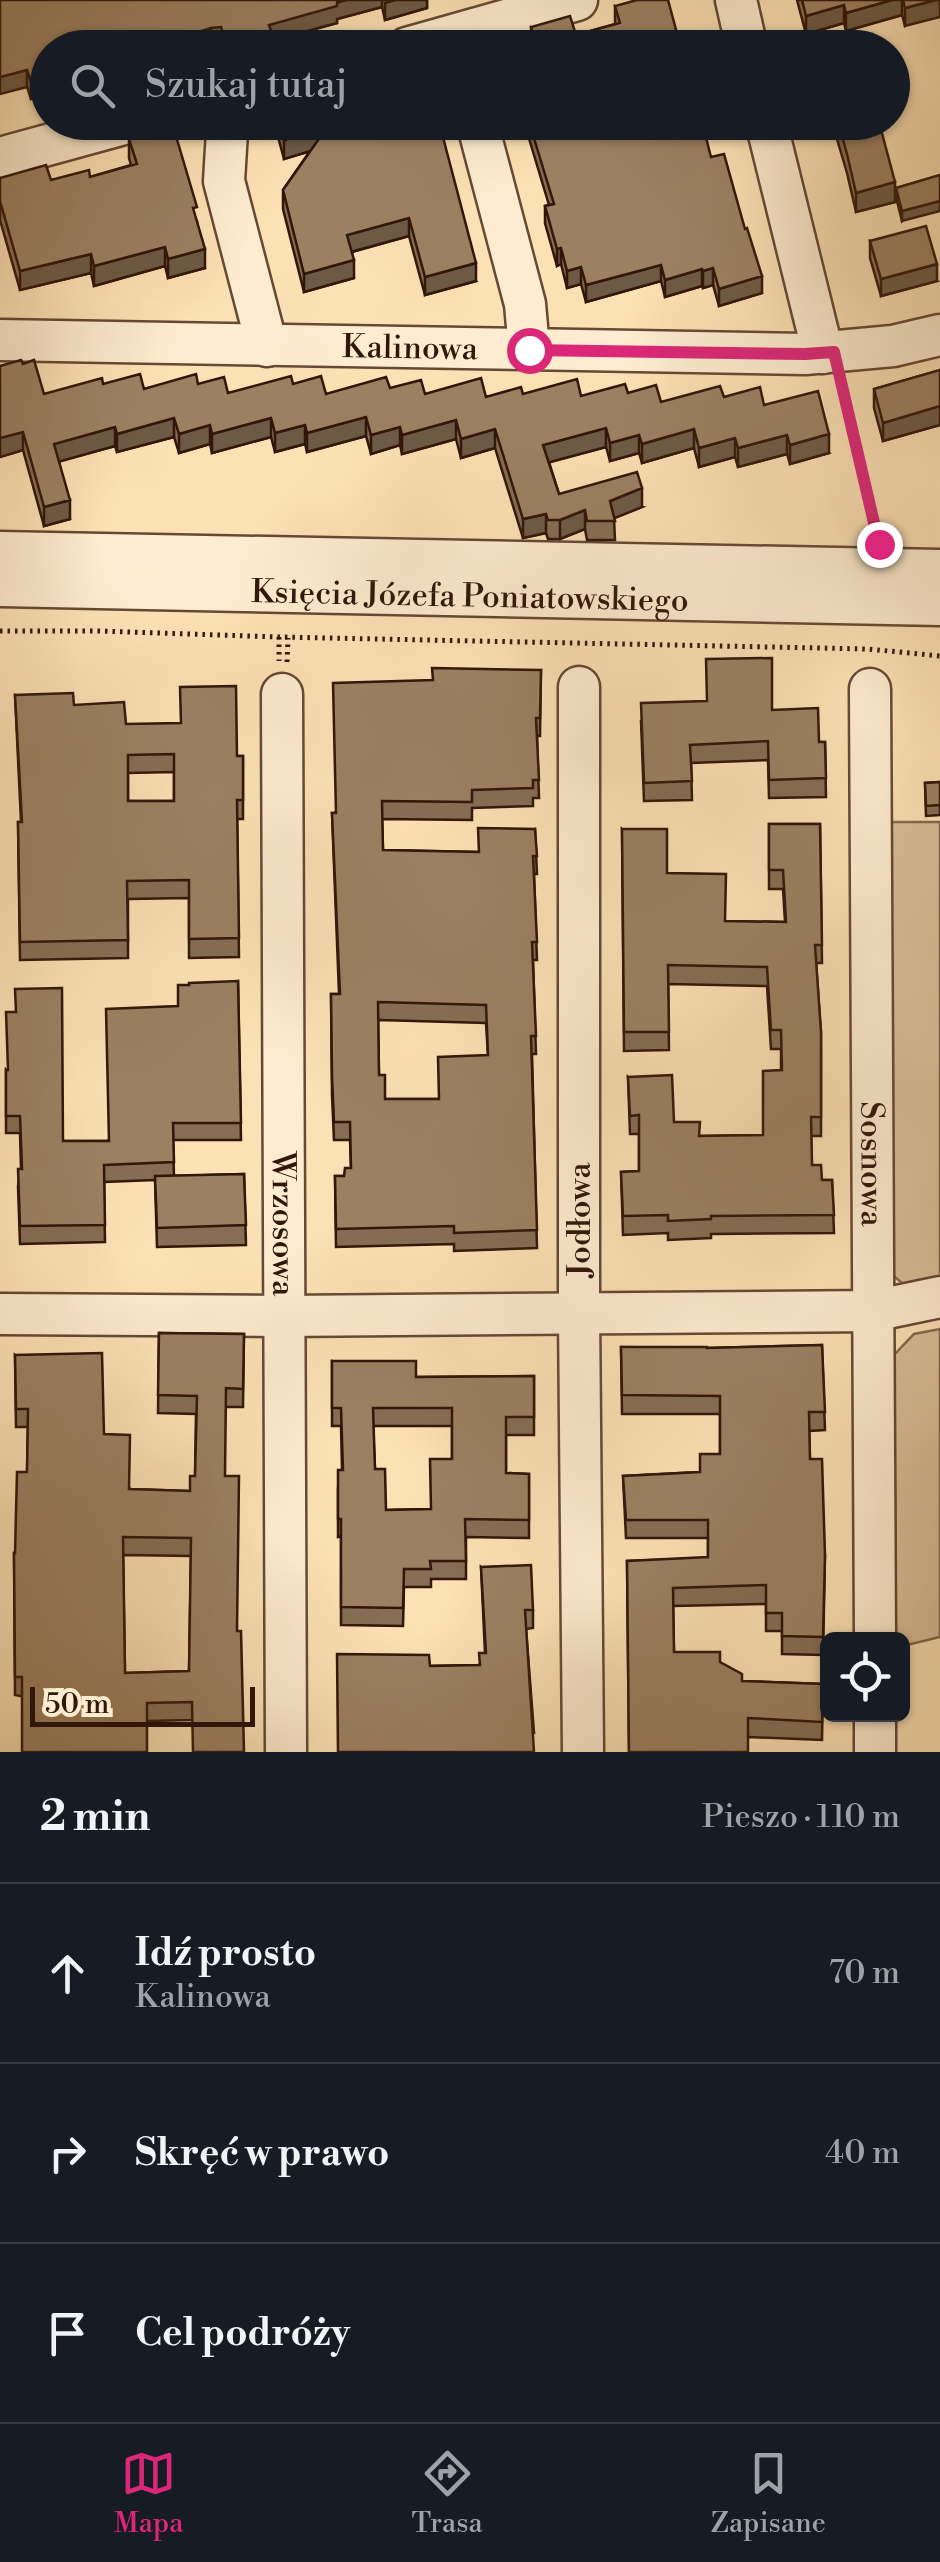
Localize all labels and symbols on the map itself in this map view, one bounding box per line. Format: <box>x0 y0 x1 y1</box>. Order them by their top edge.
street label: Kalinowa <box>342 327 479 369</box>
route start <box>507 328 553 374</box>
route end <box>857 522 903 568</box>
street label: Księcia Józefa Poniatowskiego <box>251 572 689 621</box>
street label: Sosnowa <box>851 1101 892 1228</box>
street label: Wrzosowa <box>263 1150 303 1297</box>
street label: Jodłowa <box>560 1162 600 1279</box>
scale bar <box>30 1682 255 1726</box>

